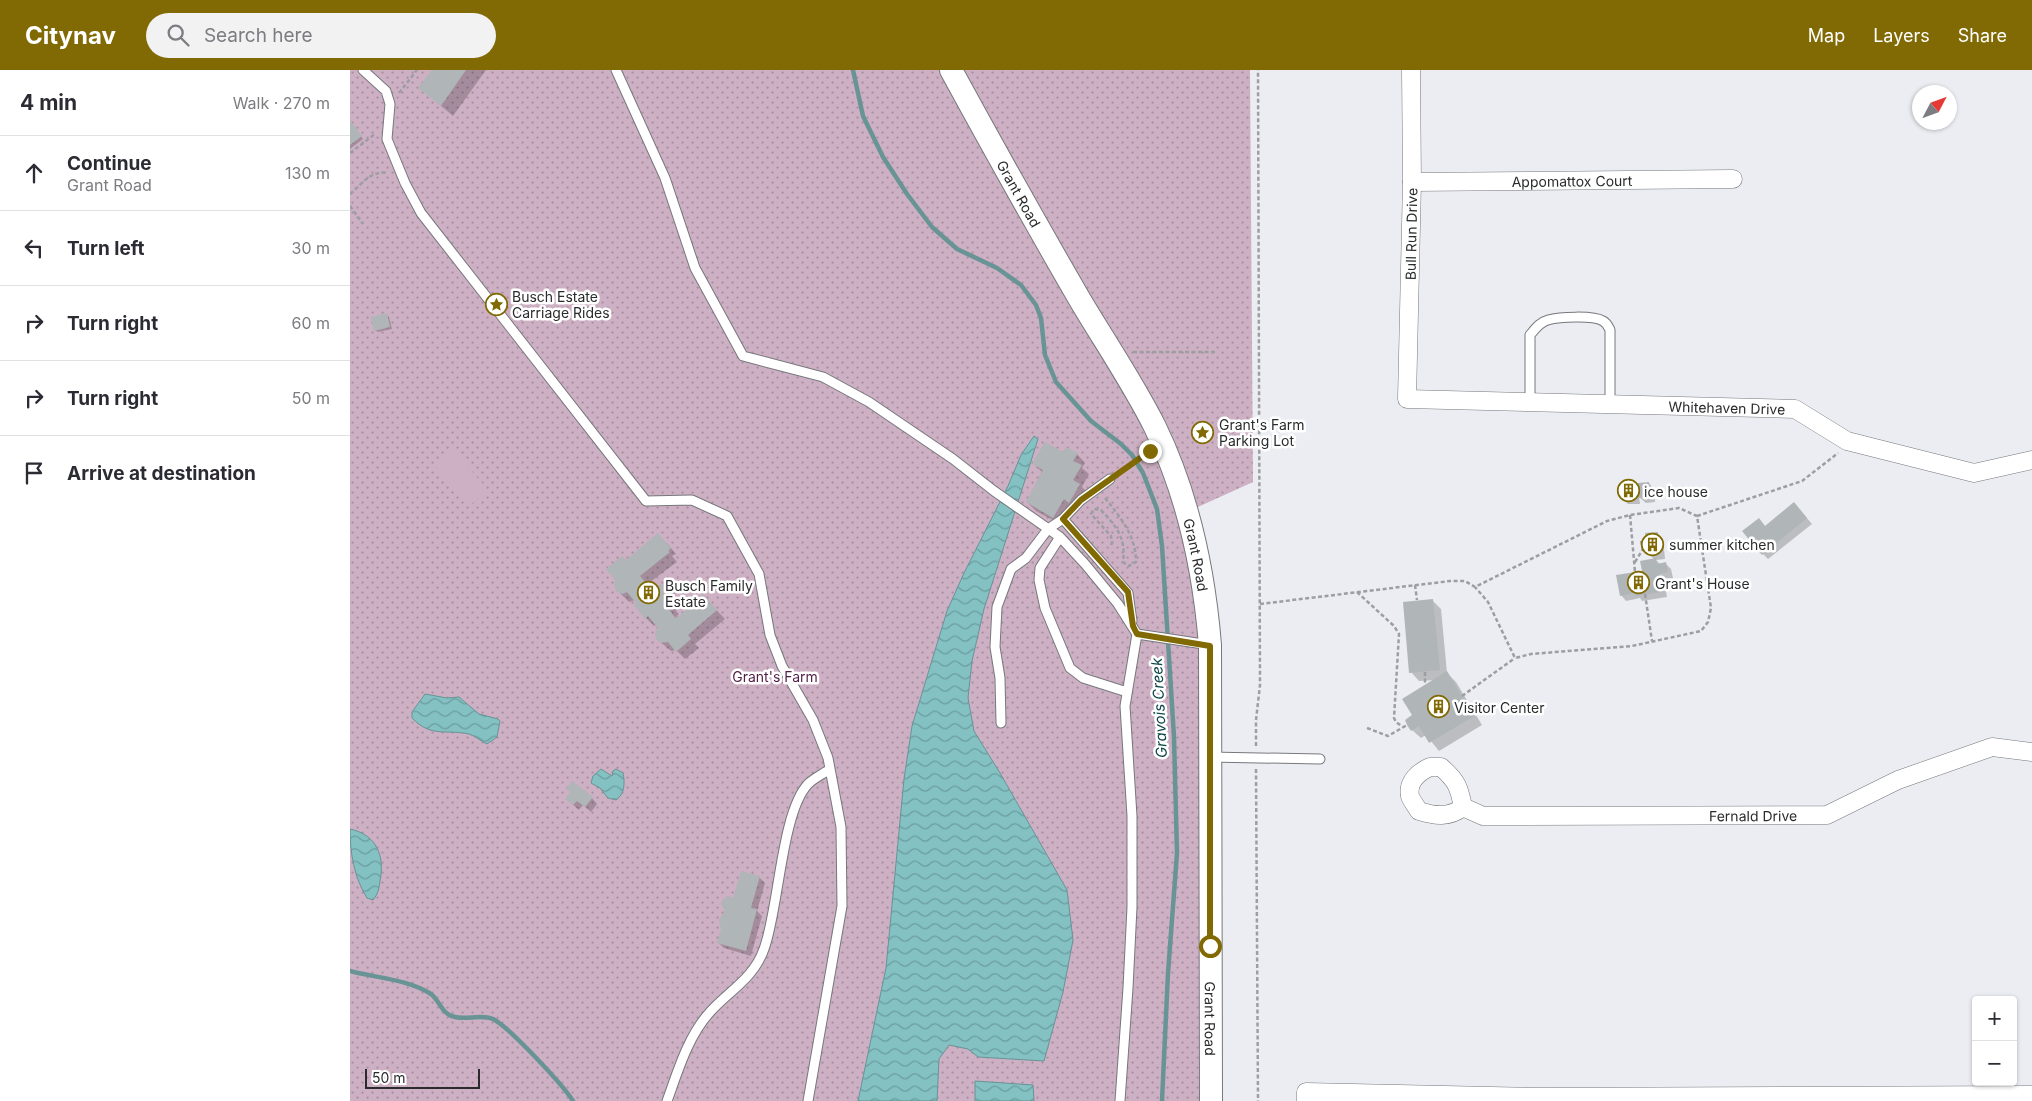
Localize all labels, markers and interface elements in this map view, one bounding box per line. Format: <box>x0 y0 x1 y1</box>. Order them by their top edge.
search box <box>146 13 496 58</box>
text: Citynav <box>25 21 116 50</box>
icon: search <box>164 21 192 49</box>
text: Search here <box>204 24 313 47</box>
text: Map <box>1808 25 1845 46</box>
text: Layers <box>1873 25 1930 46</box>
text: Share <box>1958 25 2007 46</box>
north arrow <box>1912 85 1957 130</box>
text: 4 min <box>20 90 77 115</box>
text: Walk · 270 m <box>233 93 330 113</box>
text: Continue <box>67 152 152 175</box>
street label: Grant Road <box>994 157 1045 230</box>
icon: ahead <box>20 159 48 187</box>
text: 130 m <box>285 163 330 183</box>
street label: Appomattox Court <box>1512 171 1633 190</box>
text: Grant Road <box>67 175 152 195</box>
street label: Bull Run Drive <box>1402 188 1420 280</box>
icon: left <box>20 234 48 262</box>
text: Turn left <box>67 237 145 260</box>
text: 30 m <box>292 238 330 258</box>
place label: Busch Estate Carriage Rides <box>512 288 610 321</box>
place icon: Busch Estate Carriage Rides <box>484 292 508 316</box>
icon: right <box>20 309 48 337</box>
text: Turn right <box>67 312 158 335</box>
text: 60 m <box>291 313 330 333</box>
icon: right <box>20 384 48 412</box>
text: Turn right <box>67 387 158 410</box>
text: 50 m <box>292 388 330 408</box>
street label: Whitehaven Drive <box>1668 397 1785 417</box>
place label: Grant's Farm Parking Lot <box>1219 416 1305 449</box>
place icon: Grant's Farm Parking Lot <box>1191 420 1215 444</box>
route end <box>1139 440 1162 463</box>
icon: arrive <box>20 459 48 487</box>
text: Arrive at destination <box>67 462 256 485</box>
building icon: ice house <box>1616 479 1640 503</box>
place label: ice house <box>1644 483 1708 500</box>
street label: Grant Road <box>1181 516 1212 592</box>
building icon: summer kitchen <box>1641 532 1665 556</box>
place label: summer kitchen <box>1669 536 1775 553</box>
building icon: Grant's House <box>1627 571 1651 595</box>
place label: Grant's House <box>1655 575 1750 592</box>
place label: Busch Family Estate <box>665 577 753 610</box>
building icon: Busch Family Estate <box>637 581 661 605</box>
water label: Gravois Creek <box>1147 657 1171 759</box>
park label: Grant's Farm <box>732 668 818 685</box>
building icon: Visitor Center <box>1426 695 1450 719</box>
place label: Visitor Center <box>1454 699 1544 716</box>
street label: Fernald Drive <box>1709 807 1797 824</box>
route start <box>1199 935 1222 958</box>
street label: Grant Road <box>1202 982 1219 1056</box>
map controls <box>1972 996 2017 1086</box>
button: + <box>1972 996 2017 1041</box>
button: − <box>1972 1041 2017 1086</box>
scale bar <box>365 1066 480 1089</box>
text: 50 m <box>372 1069 406 1086</box>

